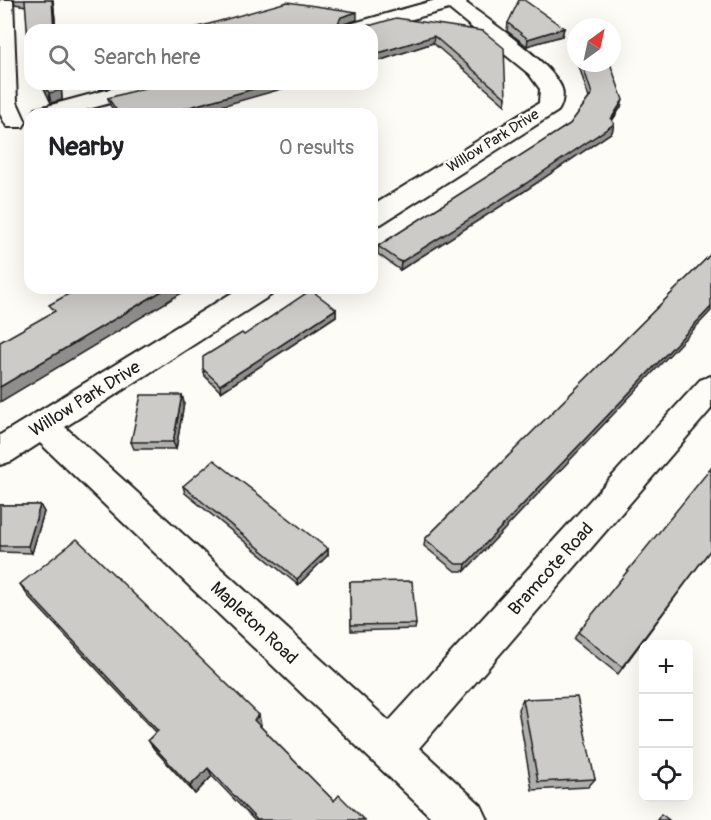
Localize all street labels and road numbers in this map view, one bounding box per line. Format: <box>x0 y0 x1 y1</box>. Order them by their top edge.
street label: Willow Park Drive <box>443 105 543 177</box>
street label: Willow Park Drive <box>25 356 145 442</box>
street label: Bramcote Road <box>503 518 599 620</box>
street label: Mapleton Road <box>206 577 302 669</box>

